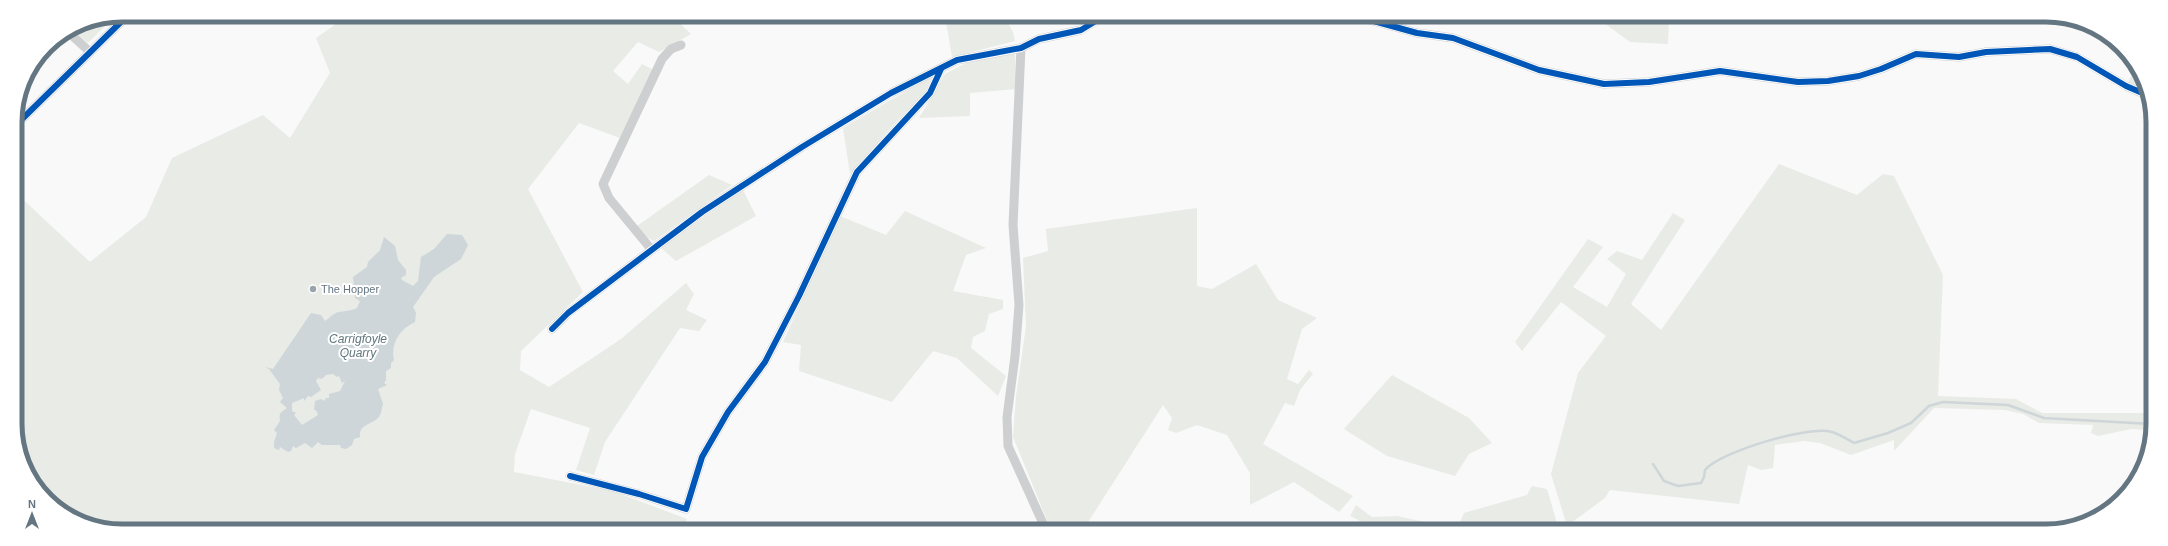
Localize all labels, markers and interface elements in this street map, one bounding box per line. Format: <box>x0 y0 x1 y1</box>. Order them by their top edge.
place label: The Hopper <box>321 283 379 295</box>
marker: The Hopper <box>308 284 318 294</box>
water label: Carrigfoyle Quarry <box>329 332 387 360</box>
north arrow <box>12 494 52 534</box>
text: N <box>28 498 36 510</box>

